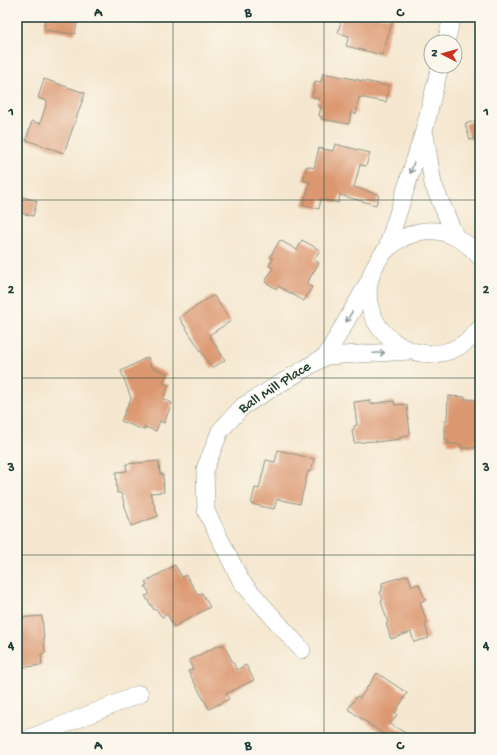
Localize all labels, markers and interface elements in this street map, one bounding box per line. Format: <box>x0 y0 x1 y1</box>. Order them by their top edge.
text: A <box>93 6 103 21</box>
text: B <box>244 6 253 21</box>
text: C <box>395 6 405 21</box>
north arrow <box>423 34 463 74</box>
text: N <box>429 49 441 57</box>
text: 1 <box>7 105 14 120</box>
text: 1 <box>482 105 489 120</box>
one-way arrow <box>408 161 415 174</box>
text: 2 <box>8 283 15 298</box>
text: 2 <box>483 283 490 298</box>
one-way arrow <box>344 311 352 323</box>
one-way arrow <box>372 349 385 356</box>
street label: Ball Mill Place <box>235 358 315 419</box>
text: 3 <box>7 461 15 476</box>
text: 3 <box>482 461 490 476</box>
text: 4 <box>7 639 15 654</box>
text: 4 <box>482 639 490 654</box>
text: A <box>93 739 103 754</box>
text: B <box>244 739 253 754</box>
text: C <box>395 739 405 754</box>

